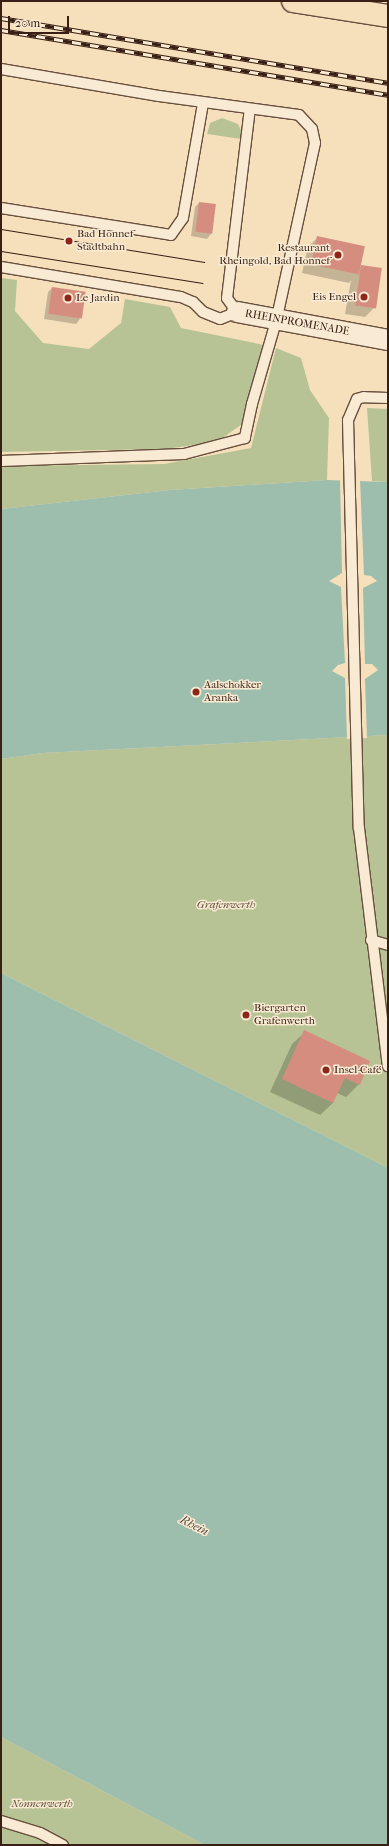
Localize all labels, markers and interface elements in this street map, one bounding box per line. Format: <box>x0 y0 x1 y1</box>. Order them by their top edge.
scale bar <box>10 8 71 34</box>
text: 20 m <box>15 16 40 30</box>
place label: Bad Honnef Stadtbahn <box>77 228 133 254</box>
marker: Bad Honnef Stadtbahn <box>64 236 74 246</box>
place label: Restaurant Rheingold, Bad Honnef <box>219 242 330 268</box>
marker: Restaurant Rheingold, Bad Honnef <box>333 250 343 260</box>
place label: Eis Engel <box>312 290 356 304</box>
place label: Le Jardin <box>76 291 120 305</box>
marker: Eis Engel <box>359 292 369 302</box>
marker: Le Jardin <box>63 293 73 303</box>
street label: RHEINPROMENADE <box>244 307 350 339</box>
place label: Aalschokker Aranka <box>204 679 261 705</box>
marker: Aalschokker Aranka <box>191 687 201 697</box>
park label: Grafenwerth <box>197 898 255 912</box>
place label: Biergarten Grafenwerth <box>254 1002 315 1028</box>
marker: Biergarten Grafenwerth <box>241 1010 251 1020</box>
place label: Insel-Café <box>334 1063 381 1077</box>
marker: Insel-Café <box>321 1065 331 1075</box>
water label: Rhein <box>177 1513 211 1539</box>
park label: Nonnenwerth <box>11 1797 73 1811</box>

